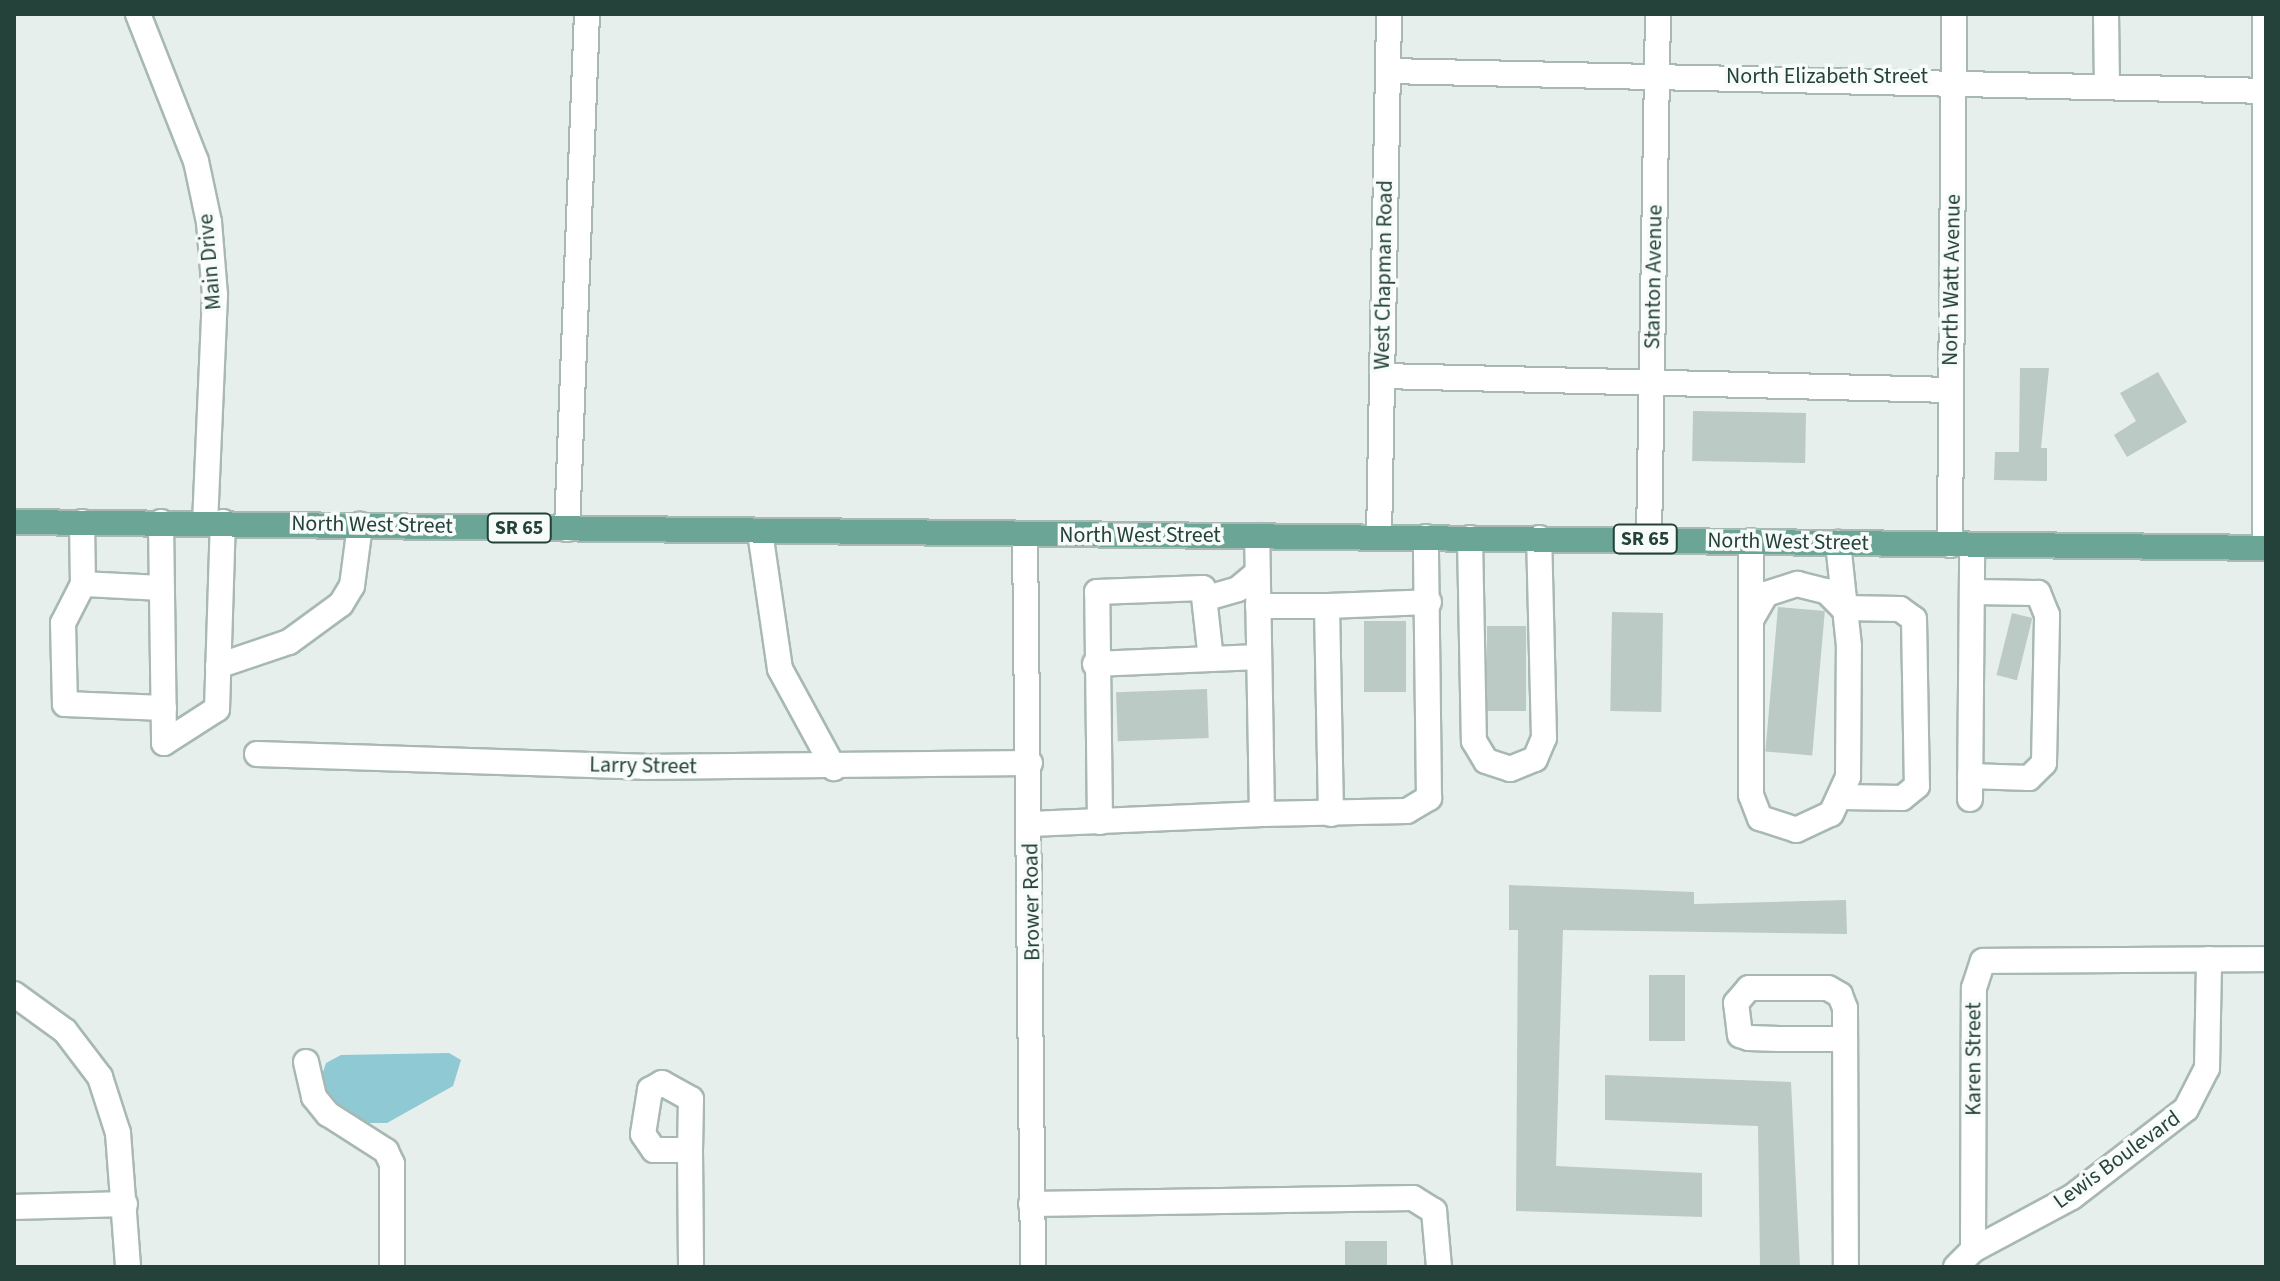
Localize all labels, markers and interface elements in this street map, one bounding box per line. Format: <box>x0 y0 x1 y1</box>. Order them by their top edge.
street label: North Elizabeth Street <box>1726 64 1928 90</box>
street label: West Chapman Road <box>1369 180 1399 370</box>
street label: North Watt Avenue <box>1937 194 1967 366</box>
street label: Stanton Avenue <box>1640 204 1668 350</box>
street label: Main Drive <box>193 213 227 311</box>
street label: North West Street <box>291 510 453 540</box>
road number: SR 65 <box>485 512 553 544</box>
street label: North West Street <box>1059 523 1221 549</box>
road number: SR 65 <box>1611 523 1679 555</box>
street label: North West Street <box>1707 527 1869 557</box>
street label: Larry Street <box>589 752 697 780</box>
street label: Brower Road <box>1018 843 1046 961</box>
street label: Karen Street <box>1961 1002 1987 1116</box>
street label: Lewis Boulevard <box>2048 1105 2186 1215</box>

